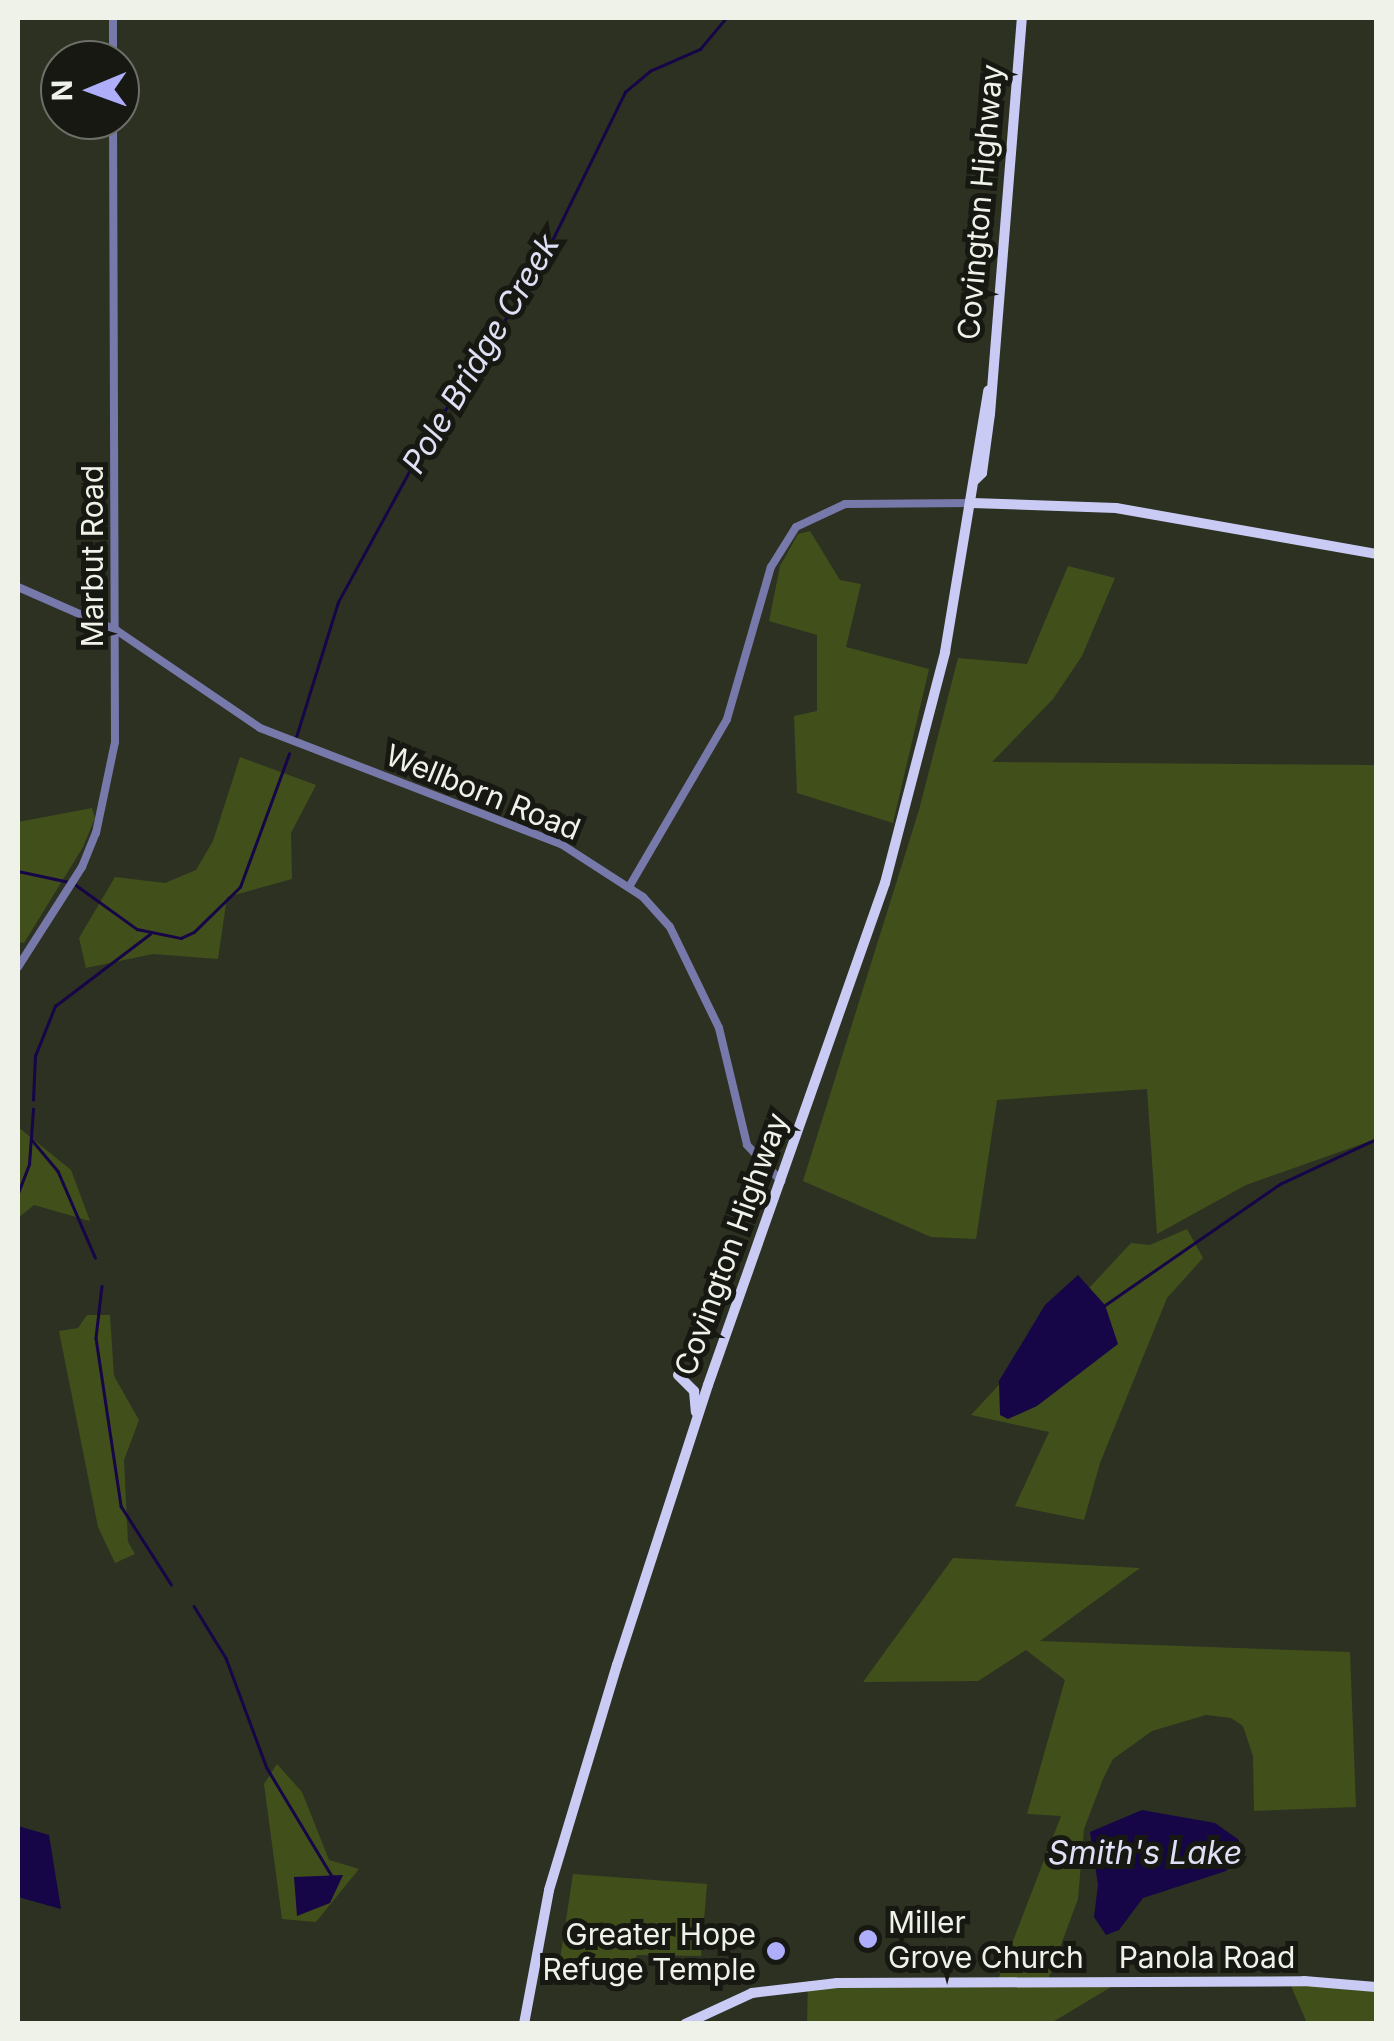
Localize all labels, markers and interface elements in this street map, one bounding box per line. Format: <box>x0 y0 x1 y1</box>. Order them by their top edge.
north arrow <box>40 40 140 140</box>
street label: Covington Highway <box>950 63 1010 341</box>
text: N <box>45 80 79 101</box>
water label: Pole Bridge Creek <box>395 228 567 480</box>
street label: Marbut Road <box>74 465 110 647</box>
street label: Wellborn Road <box>380 737 586 847</box>
street label: Covington Highway <box>667 1108 795 1380</box>
water label: Smith's Lake <box>1048 1834 1242 1872</box>
place label: Miller Grove Church <box>888 1904 1084 1974</box>
place label: Greater Hope Refuge Temple <box>543 1916 756 1986</box>
marker: Miller Grove Church <box>857 1928 879 1950</box>
street label: Panola Road <box>1119 1939 1295 1975</box>
marker: Greater Hope Refuge Temple <box>765 1940 787 1962</box>

